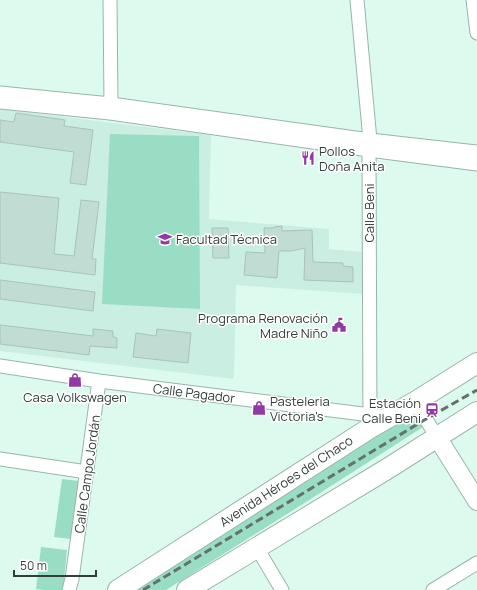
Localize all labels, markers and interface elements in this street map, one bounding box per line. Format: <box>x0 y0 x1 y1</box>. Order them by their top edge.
place label: Pollos Doña Anita <box>319 142 384 175</box>
restaurant icon: Pollos Doña Anita <box>300 150 316 166</box>
street label: Calle Beni <box>360 184 378 242</box>
place label: Facultad Técnica <box>176 230 277 248</box>
school or university icon: Facultad Técnica <box>157 231 173 247</box>
place label: Programa Renovación Madre Niño <box>198 309 328 342</box>
public building icon: Programa Renovación Madre Niño <box>331 317 347 333</box>
shop icon: Casa Volkswagen <box>67 372 83 388</box>
street label: Calle Pagador <box>152 379 236 407</box>
place label: Casa Volkswagen <box>23 388 127 406</box>
place label: Pasteleria Victoria's <box>270 392 330 425</box>
place label: Estación Calle Beni <box>362 394 421 427</box>
shop icon: Pasteleria Victoria's <box>251 400 267 416</box>
station icon: Estación Calle Beni <box>424 402 440 418</box>
street label: Calle Campo Jordán <box>70 414 104 534</box>
street label: Avenida Héroes del Chaco <box>216 431 356 531</box>
scale bar <box>14 552 96 578</box>
text: 50 m <box>20 557 47 574</box>

